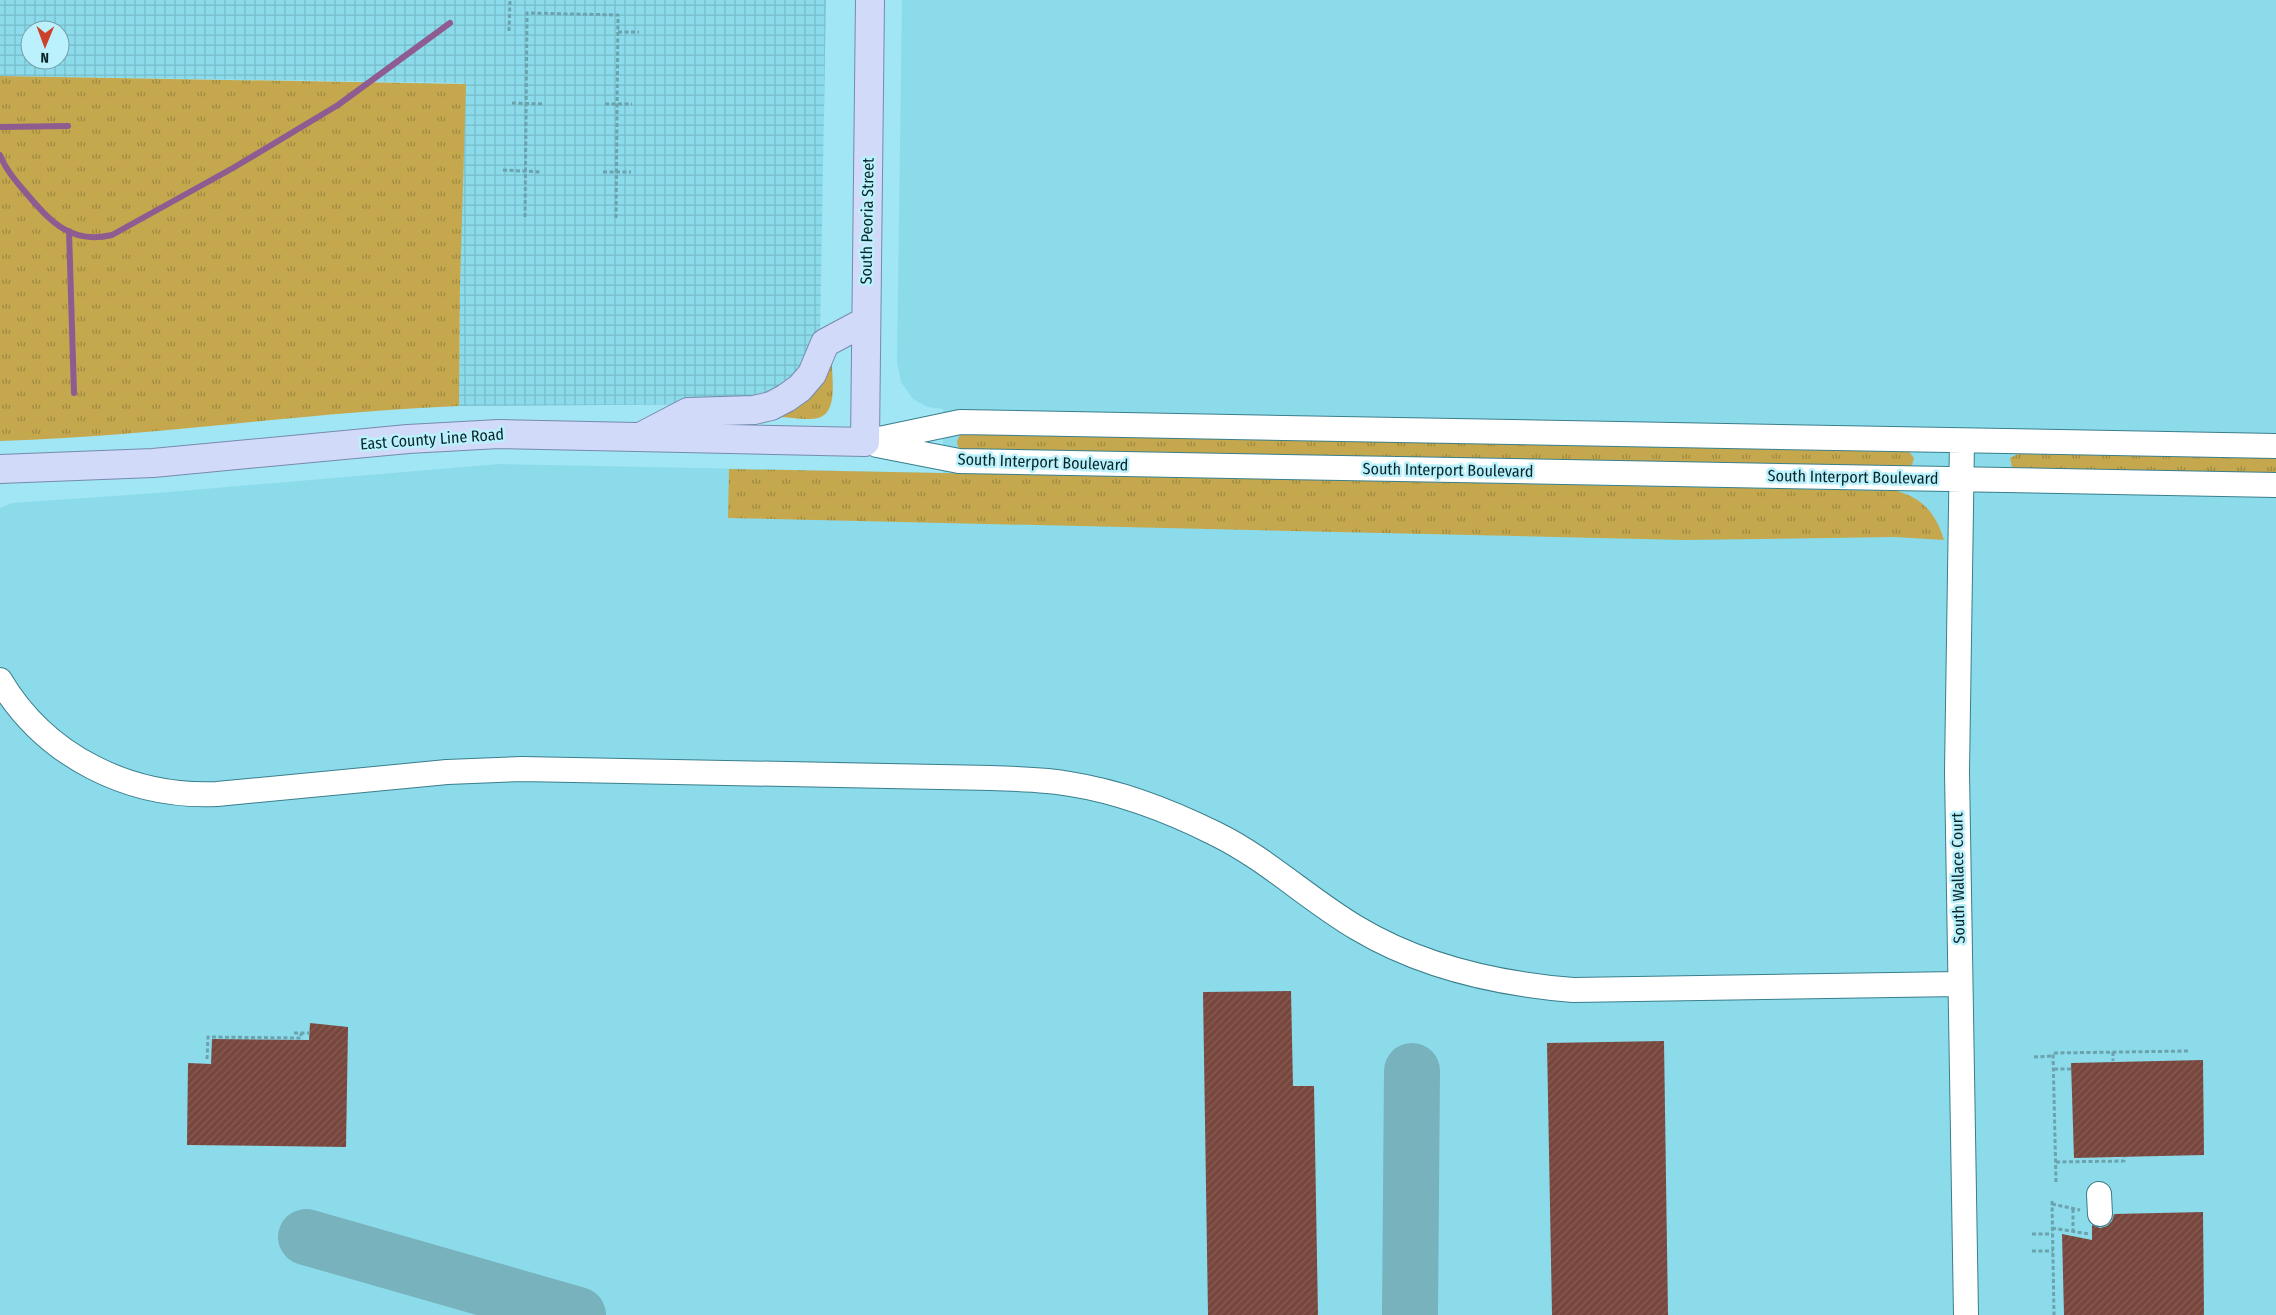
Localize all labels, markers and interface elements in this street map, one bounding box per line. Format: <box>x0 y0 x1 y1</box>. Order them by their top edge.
north arrow <box>20 20 70 70</box>
text: N <box>40 49 49 66</box>
street label: South Peoria Street <box>856 157 878 285</box>
street label: East County Line Road <box>359 424 505 454</box>
street label: South Interport Boulevard <box>957 450 1129 474</box>
street label: South Interport Boulevard <box>1362 459 1534 481</box>
street label: South Interport Boulevard <box>1767 466 1939 488</box>
street label: South Wallace Court <box>1947 812 1969 944</box>

